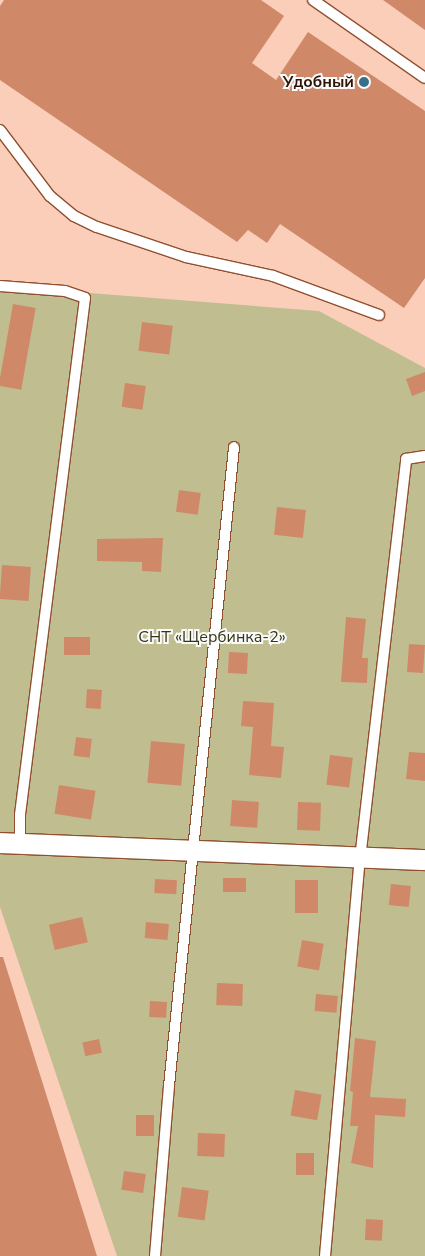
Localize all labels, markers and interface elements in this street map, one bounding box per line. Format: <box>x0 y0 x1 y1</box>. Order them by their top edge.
place label: Удобный <box>283 72 354 92</box>
marker: Удобный <box>358 76 370 88</box>
park label: СНТ «Щербинка-2» <box>138 627 286 647</box>

